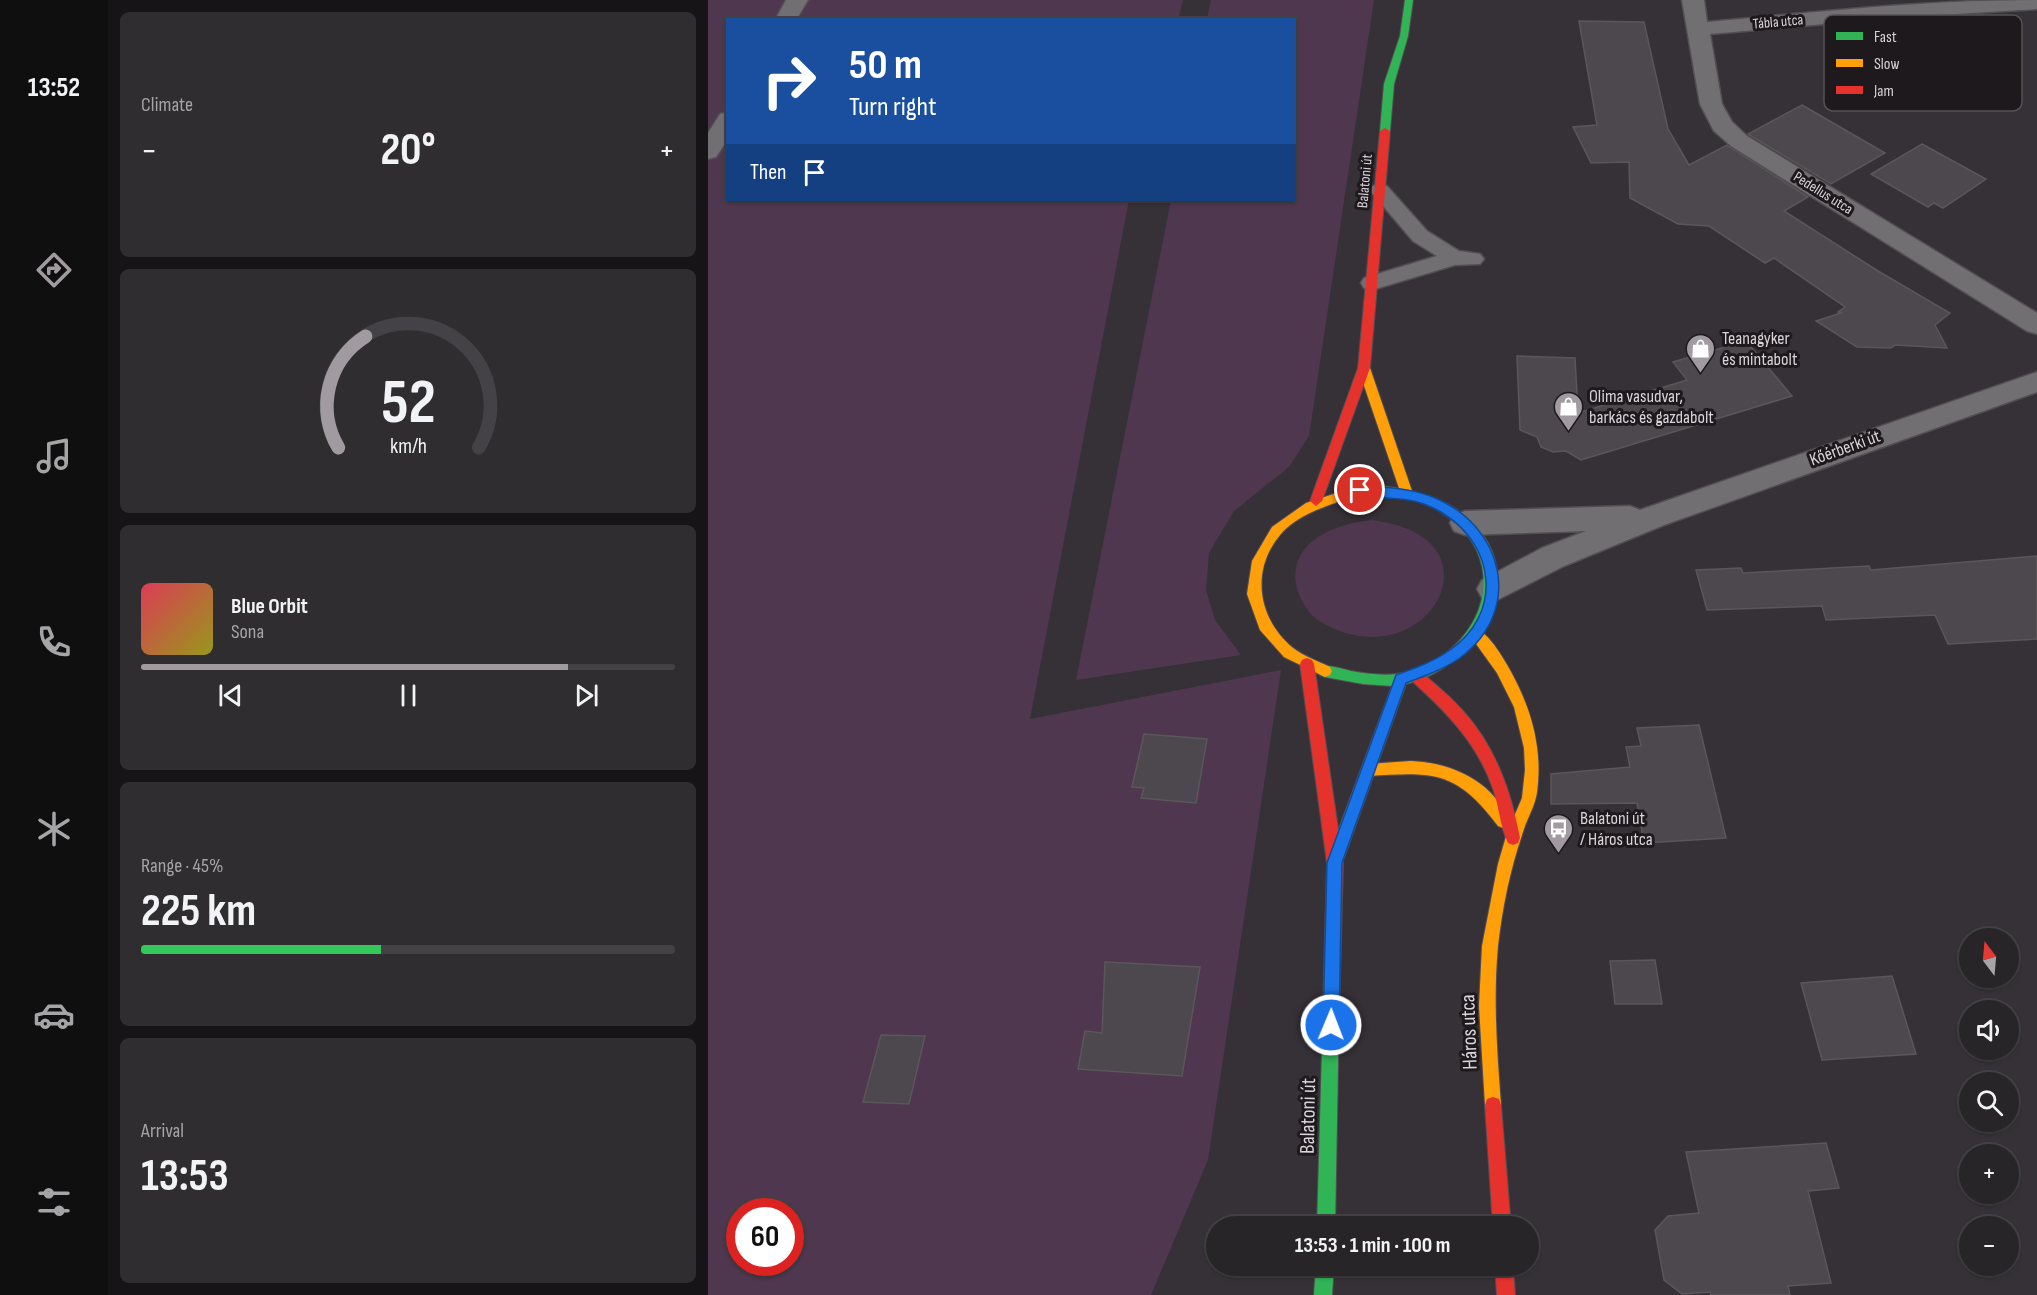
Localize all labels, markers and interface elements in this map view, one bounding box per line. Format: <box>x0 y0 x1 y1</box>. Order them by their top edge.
street label: Tábla utca <box>1752 10 1804 34</box>
legend <box>1824 15 2022 111</box>
text: Fast <box>1874 28 1897 47</box>
text: 50 m <box>849 40 922 91</box>
icon: right <box>750 42 828 120</box>
text: Slow <box>1874 55 1899 74</box>
text: 13:52 <box>28 72 80 104</box>
text: Jam <box>1873 82 1894 101</box>
text: Turn right <box>849 91 936 123</box>
text: Climate <box>141 93 193 117</box>
text: 20° <box>380 123 436 178</box>
text: − <box>141 131 157 171</box>
text: + <box>659 131 675 171</box>
street label: Balatoni út <box>1353 153 1377 209</box>
icon: arrive <box>798 156 831 189</box>
text: Then <box>750 159 786 186</box>
street label: Pedellus utca <box>1790 167 1856 219</box>
icon: directions <box>33 249 75 291</box>
place label: Teanagyker és mintabolt <box>1722 328 1798 370</box>
shop icon: Teanagyker és mintabolt <box>1685 332 1717 374</box>
text: 52 <box>381 366 435 441</box>
place label: Olima vasudvar, barkács és gazdabolt <box>1589 386 1714 428</box>
shop icon: Olima vasudvar, barkács és gazdabolt <box>1552 390 1584 432</box>
street label: Kőérberki út <box>1807 425 1884 470</box>
text: km/h <box>389 434 427 459</box>
icon: music <box>33 435 75 477</box>
pin <box>1334 464 1385 515</box>
icon: arrive <box>1343 473 1376 506</box>
text: Blue Orbit <box>231 593 308 620</box>
text: Sona <box>231 620 264 644</box>
icon: phone <box>33 621 75 663</box>
icon: previous <box>214 679 247 712</box>
icon: pause <box>392 679 425 712</box>
icon: next <box>570 679 603 712</box>
icon: climate <box>33 808 75 850</box>
place label: Balatoni út / Háros utca <box>1580 808 1653 850</box>
bus stop icon: Balatoni út / Háros utca <box>1543 812 1575 854</box>
text: Range · 45% <box>141 854 223 878</box>
text: 225 km <box>141 884 256 939</box>
north arrow <box>1959 928 2019 988</box>
map controls <box>1959 928 2019 1276</box>
position arrow <box>1299 993 1363 1057</box>
icon: car <box>33 994 75 1036</box>
street label: Háros utca <box>1455 994 1483 1070</box>
button: sound <box>1959 1000 2019 1060</box>
button: search <box>1959 1072 2019 1132</box>
street label: Balatoni út <box>1295 1078 1321 1154</box>
text: Arrival <box>141 1119 184 1143</box>
button: + <box>1959 1144 2019 1204</box>
text: 13:53 <box>141 1149 229 1204</box>
icon: filters <box>33 1181 75 1223</box>
speed limit sign: 60 <box>726 1198 804 1276</box>
button: − <box>1959 1216 2019 1276</box>
text: 13:53 · 1 min · 100 m <box>1295 1232 1450 1259</box>

